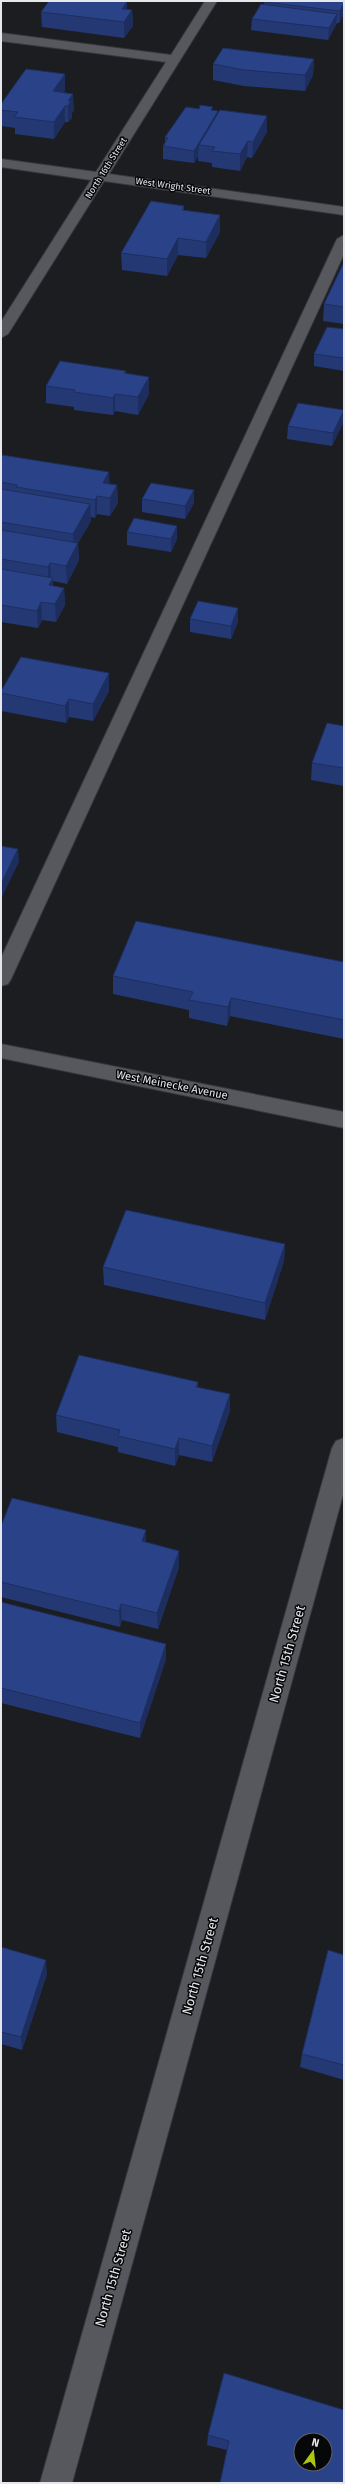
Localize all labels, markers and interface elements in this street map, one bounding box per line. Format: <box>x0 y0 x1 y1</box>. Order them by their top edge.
street label: North 16th Street <box>83 135 129 200</box>
street label: West Wright Street <box>135 176 212 196</box>
street label: West Meinecke Avenue <box>115 1068 229 1102</box>
street label: North 15th Street <box>266 1603 308 1704</box>
street label: North 15th Street <box>179 1915 221 2016</box>
street label: North 15th Street <box>92 2227 134 2328</box>
north arrow <box>293 2432 333 2472</box>
text: N <box>310 2436 321 2450</box>

